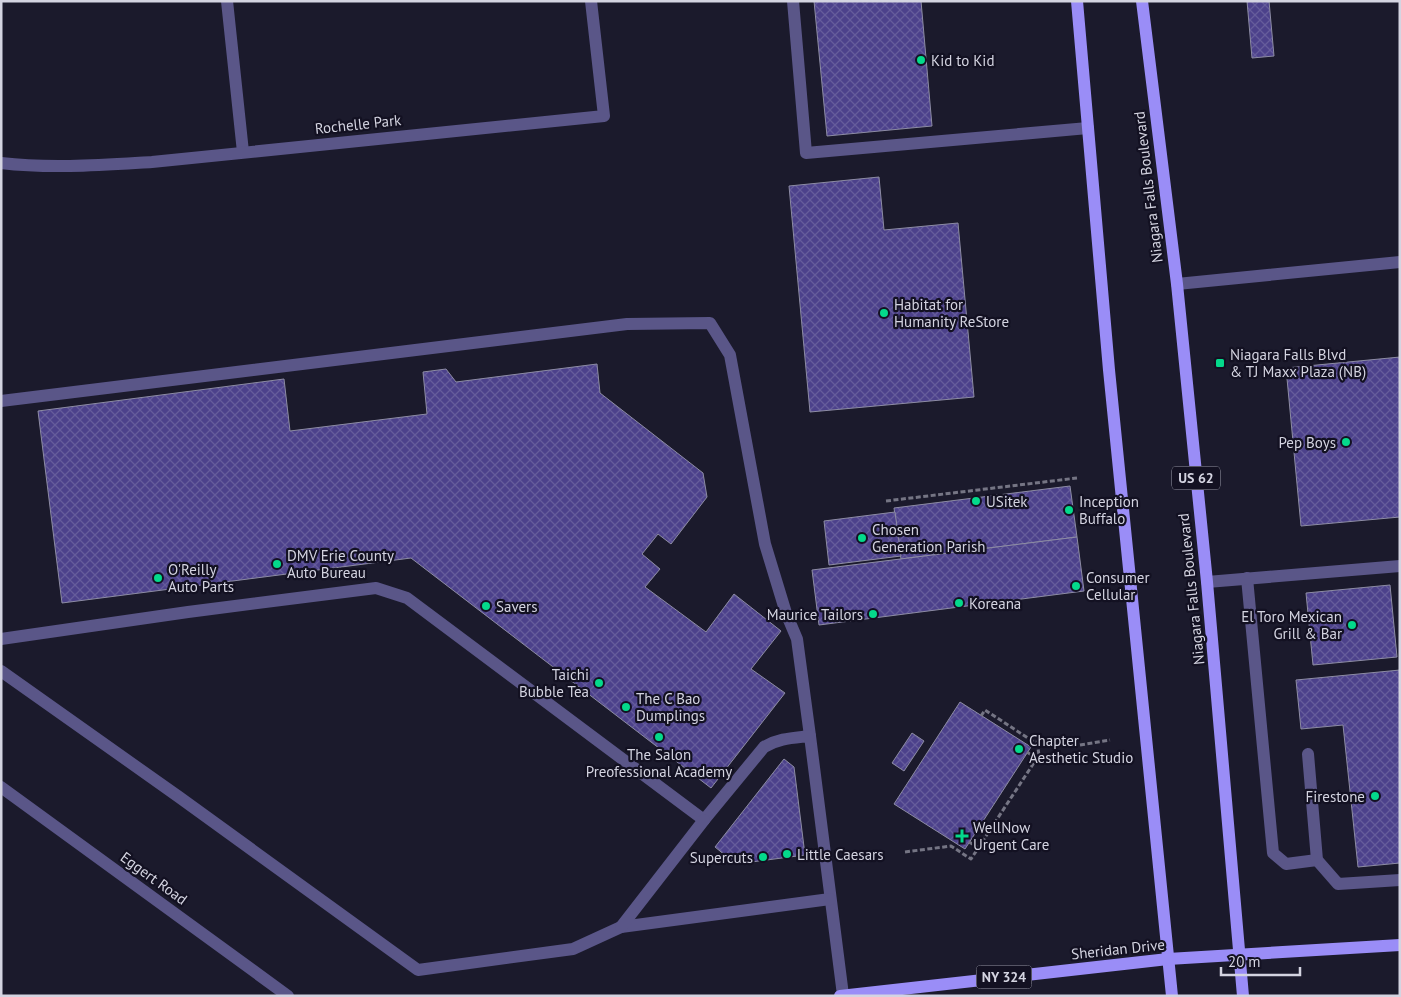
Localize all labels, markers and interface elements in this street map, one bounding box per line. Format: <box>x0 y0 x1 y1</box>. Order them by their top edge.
place label: Kid to Kid <box>931 51 994 70</box>
marker: Kid to Kid <box>915 54 927 66</box>
street label: Rochelle Park <box>314 110 403 138</box>
street label: Niagara Falls Boulevard <box>1129 110 1167 264</box>
place label: Habitat for Humanity ReStore <box>894 295 1009 331</box>
marker: Habitat for Humanity ReStore <box>878 307 890 319</box>
place label: Niagara Falls Blvd & TJ Maxx Plaza (NB) <box>1230 345 1366 381</box>
marker: Niagara Falls Blvd & TJ Maxx Plaza (NB) <box>1214 357 1226 369</box>
place label: Pep Boys <box>1278 433 1336 452</box>
marker: Pep Boys <box>1340 436 1352 448</box>
road number: US 62 <box>1172 466 1220 489</box>
place label: USitek <box>986 492 1028 511</box>
place label: Inception Buffalo <box>1079 492 1139 528</box>
marker: USitek <box>970 495 982 507</box>
marker: Inception Buffalo <box>1063 504 1075 516</box>
street label: Niagara Falls Boulevard <box>1174 512 1208 666</box>
place label: Chosen Generation Parish <box>872 520 985 556</box>
marker: Chosen Generation Parish <box>856 532 868 544</box>
place label: DMV Erie County Auto Bureau <box>287 546 394 582</box>
marker: DMV Erie County Auto Bureau <box>271 558 283 570</box>
place label: O'Reilly Auto Parts <box>168 560 234 596</box>
place label: Consumer Cellular <box>1086 568 1150 604</box>
marker: O'Reilly Auto Parts <box>152 572 164 584</box>
marker: Consumer Cellular <box>1070 580 1082 592</box>
place label: Koreana <box>969 594 1021 613</box>
place label: Savers <box>496 597 538 616</box>
marker: Koreana <box>953 597 965 609</box>
marker: Savers <box>480 600 492 612</box>
place label: Maurice Tailors <box>767 605 863 624</box>
place label: El Toro Mexican Grill & Bar <box>1241 607 1342 643</box>
marker: Maurice Tailors <box>867 608 879 620</box>
marker: El Toro Mexican Grill & Bar <box>1346 619 1358 631</box>
place label: Taichi Bubble Tea <box>519 665 589 701</box>
marker: Taichi Bubble Tea <box>593 677 605 689</box>
place label: The C Bao Dumplings <box>636 689 705 725</box>
marker: The C Bao Dumplings <box>620 701 632 713</box>
marker: The Salon Preofessional Academy <box>653 731 665 743</box>
place label: Chapter Aesthetic Studio <box>1029 731 1133 767</box>
marker: Chapter Aesthetic Studio <box>1013 743 1025 755</box>
place label: The Salon Preofessional Academy <box>586 745 732 781</box>
place label: Firestone <box>1305 787 1365 806</box>
marker: Firestone <box>1369 790 1381 802</box>
place label: WellNow Urgent Care <box>973 818 1049 854</box>
marker: WellNow Urgent Care <box>955 829 969 843</box>
place label: Little Caesars <box>797 845 884 864</box>
street label: Eggert Road <box>117 847 191 909</box>
place label: Supercuts <box>690 848 753 867</box>
marker: Little Caesars <box>781 848 793 860</box>
marker: Supercuts <box>757 851 769 863</box>
street label: Sheridan Drive <box>1070 935 1166 963</box>
scale bar <box>1221 944 1300 976</box>
text: 20 m <box>1228 952 1261 971</box>
road number: NY 324 <box>976 966 1032 989</box>

